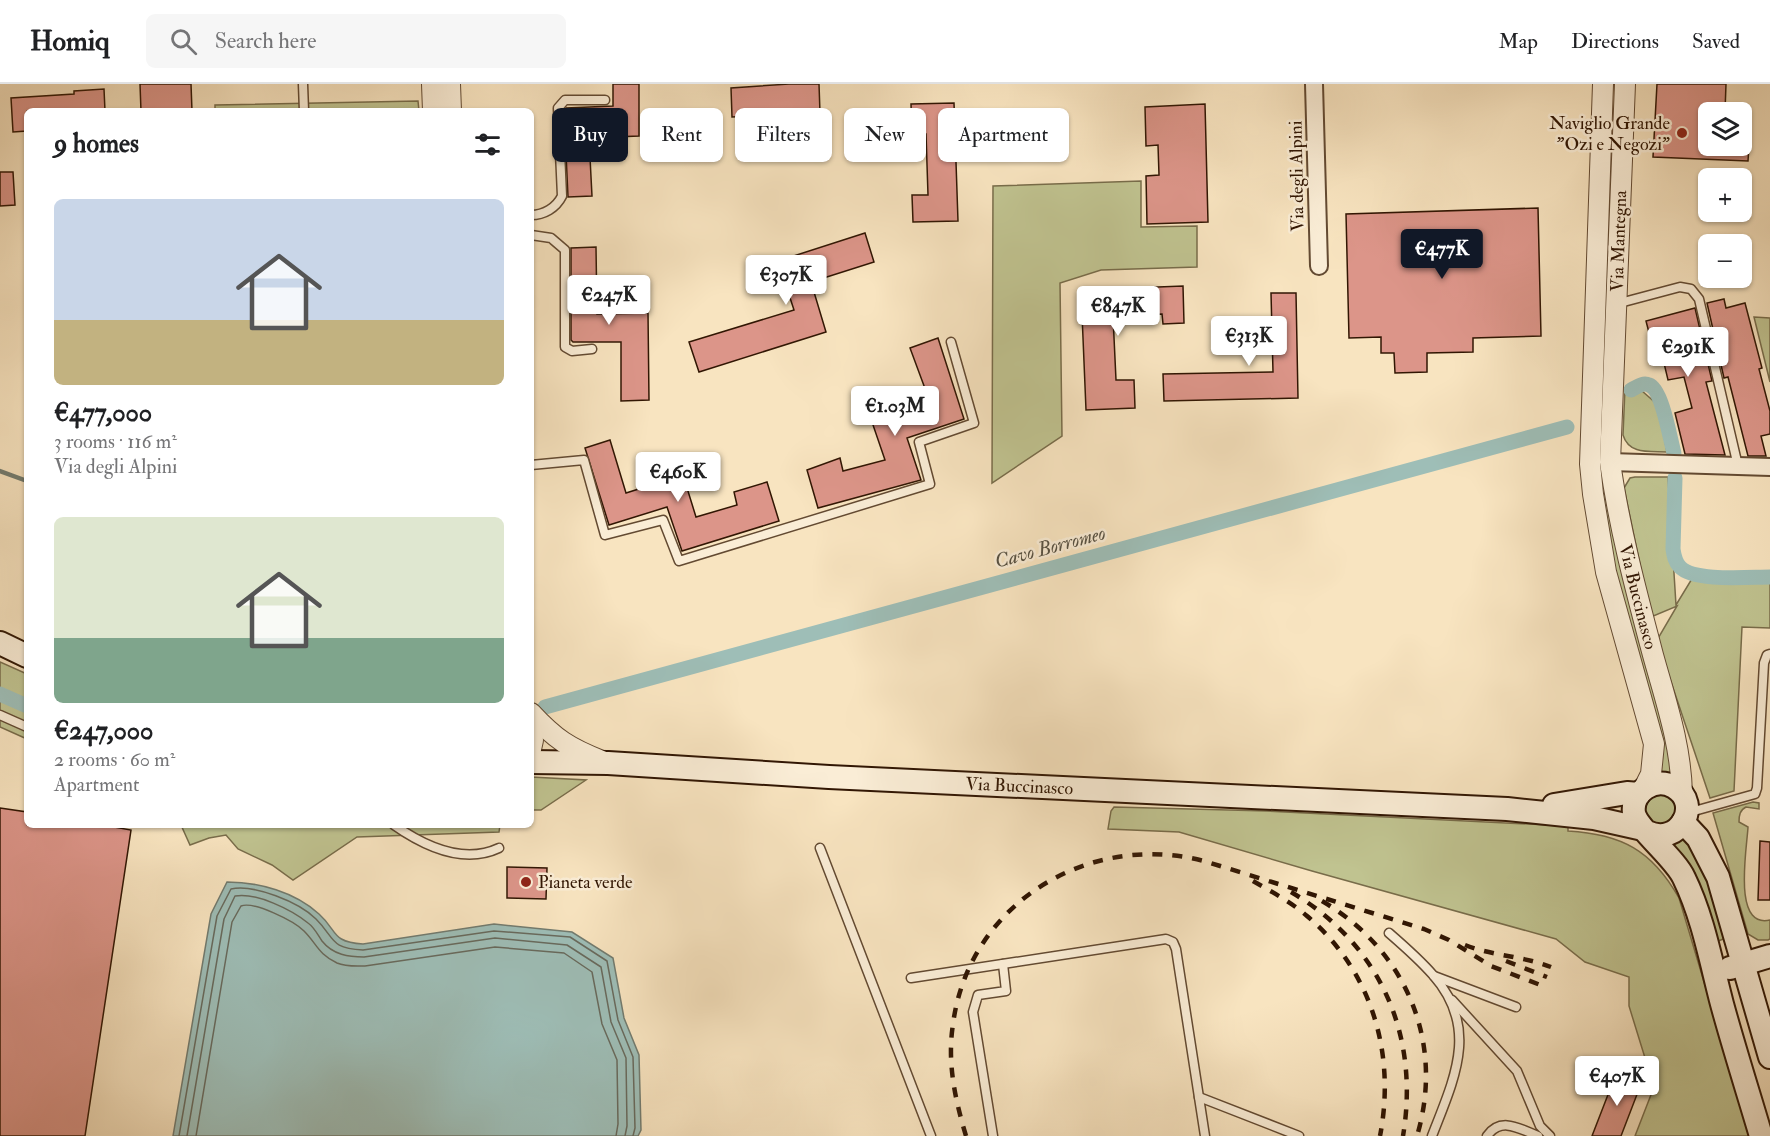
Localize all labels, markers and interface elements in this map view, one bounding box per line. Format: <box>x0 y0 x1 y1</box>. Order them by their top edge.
search box <box>146 14 566 68</box>
text: Homiq <box>30 24 110 59</box>
icon: search <box>167 25 200 58</box>
text: Search here <box>215 27 316 55</box>
text: Map <box>1498 28 1538 55</box>
text: Directions <box>1571 28 1659 55</box>
text: Saved <box>1692 28 1740 55</box>
map controls <box>1698 102 1752 288</box>
button: layers <box>1698 102 1752 156</box>
chip: Buy <box>552 108 628 162</box>
chip: Rent <box>640 108 723 162</box>
chip: Filters <box>735 108 832 162</box>
chip: New <box>844 108 926 162</box>
chip: Apartment <box>938 108 1069 162</box>
place label: Naviglio Grande "Ozi e Negozi" <box>1549 112 1670 156</box>
street label: Via degli Alpini <box>1285 120 1309 232</box>
marker: Naviglio Grande "Ozi e Negozi" <box>1675 126 1689 140</box>
text: 9 homes <box>54 128 139 160</box>
icon: filters <box>471 128 504 161</box>
button: + <box>1698 168 1752 222</box>
street label: Via Mantegna <box>1606 189 1632 292</box>
pin: €477K <box>1400 229 1484 280</box>
button: − <box>1698 234 1752 288</box>
text: €477K <box>1415 236 1469 261</box>
icon: home <box>225 238 333 346</box>
pin: €307K <box>744 255 828 306</box>
text: €307K <box>760 262 812 287</box>
pin: €247K <box>567 275 651 326</box>
text: €247K <box>581 282 637 307</box>
pin: €847K <box>1076 286 1160 337</box>
text: €847K <box>1091 293 1145 318</box>
pin: €313K <box>1207 316 1291 367</box>
text: €313K <box>1225 323 1273 348</box>
pin: €291K <box>1646 327 1730 378</box>
text: €291K <box>1661 334 1715 359</box>
pin: €1.03M <box>846 386 944 437</box>
text: €1.03M <box>865 393 925 418</box>
text: €477,000 <box>54 397 152 429</box>
text: 3 rooms · 116 m² <box>54 429 177 454</box>
pin: €460K <box>636 452 720 503</box>
text: Via degli Alpini <box>54 454 177 479</box>
text: €460K <box>650 459 706 484</box>
water label: Cavo Borromeo <box>992 520 1108 574</box>
street label: Via Buccinasco <box>1614 542 1663 652</box>
icon: home <box>225 556 333 664</box>
text: €247,000 <box>54 715 153 747</box>
text: 2 rooms · 60 m² <box>54 747 175 772</box>
text: Apartment <box>54 772 139 797</box>
street label: Via Buccinasco <box>965 772 1074 800</box>
place label: Pianeta verde <box>538 871 633 894</box>
marker: Pianeta verde <box>519 875 533 889</box>
pin: €407K <box>1575 1056 1659 1107</box>
text: €407K <box>1589 1063 1645 1088</box>

